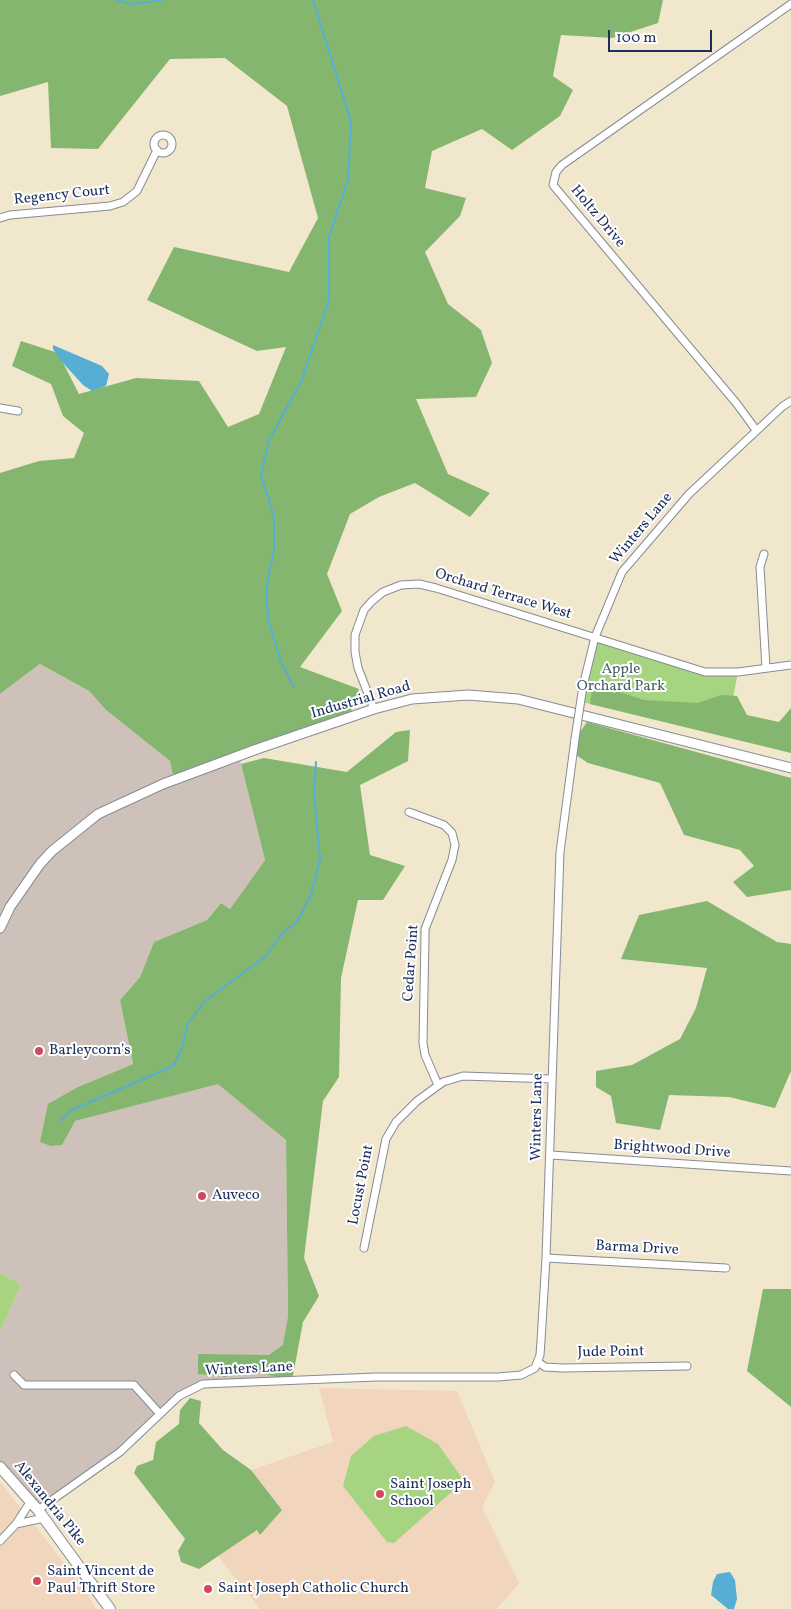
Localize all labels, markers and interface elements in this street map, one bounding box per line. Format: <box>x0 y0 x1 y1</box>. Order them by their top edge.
scale bar <box>611 20 715 52</box>
text: 100 m <box>616 28 656 49</box>
street label: Regency Court <box>13 182 111 210</box>
street label: Holtz Drive <box>566 182 628 252</box>
street label: Winters Lane <box>607 490 677 568</box>
street label: Orchard Terrace West <box>432 566 574 624</box>
park label: Apple Orchard Park <box>577 661 665 696</box>
street label: Industrial Road <box>309 678 413 724</box>
street label: Cedar Point <box>400 924 424 1002</box>
place label: Barleycorn’s <box>49 1042 131 1060</box>
marker: Barleycorn’s <box>33 1045 45 1057</box>
street label: Winters Lane <box>528 1073 548 1161</box>
street label: Brightwood Drive <box>613 1137 731 1163</box>
street label: Locust Point <box>345 1143 379 1227</box>
place label: Auveco <box>212 1187 260 1205</box>
marker: Auveco <box>196 1190 208 1202</box>
street label: Barma Drive <box>595 1238 679 1260</box>
street label: Jude Point <box>577 1343 645 1363</box>
street label: Winters Lane <box>205 1359 293 1381</box>
street label: Alexandria Pike <box>9 1458 89 1550</box>
place label: Saint Joseph School <box>390 1476 471 1511</box>
marker: Saint Joseph School <box>374 1488 386 1500</box>
place label: Saint Vincent de Paul Thrift Store <box>47 1563 155 1598</box>
marker: Saint Vincent de Paul Thrift Store <box>31 1575 43 1587</box>
place label: Saint Joseph Catholic Church <box>218 1580 409 1598</box>
marker: Saint Joseph Catholic Church <box>202 1583 214 1595</box>

